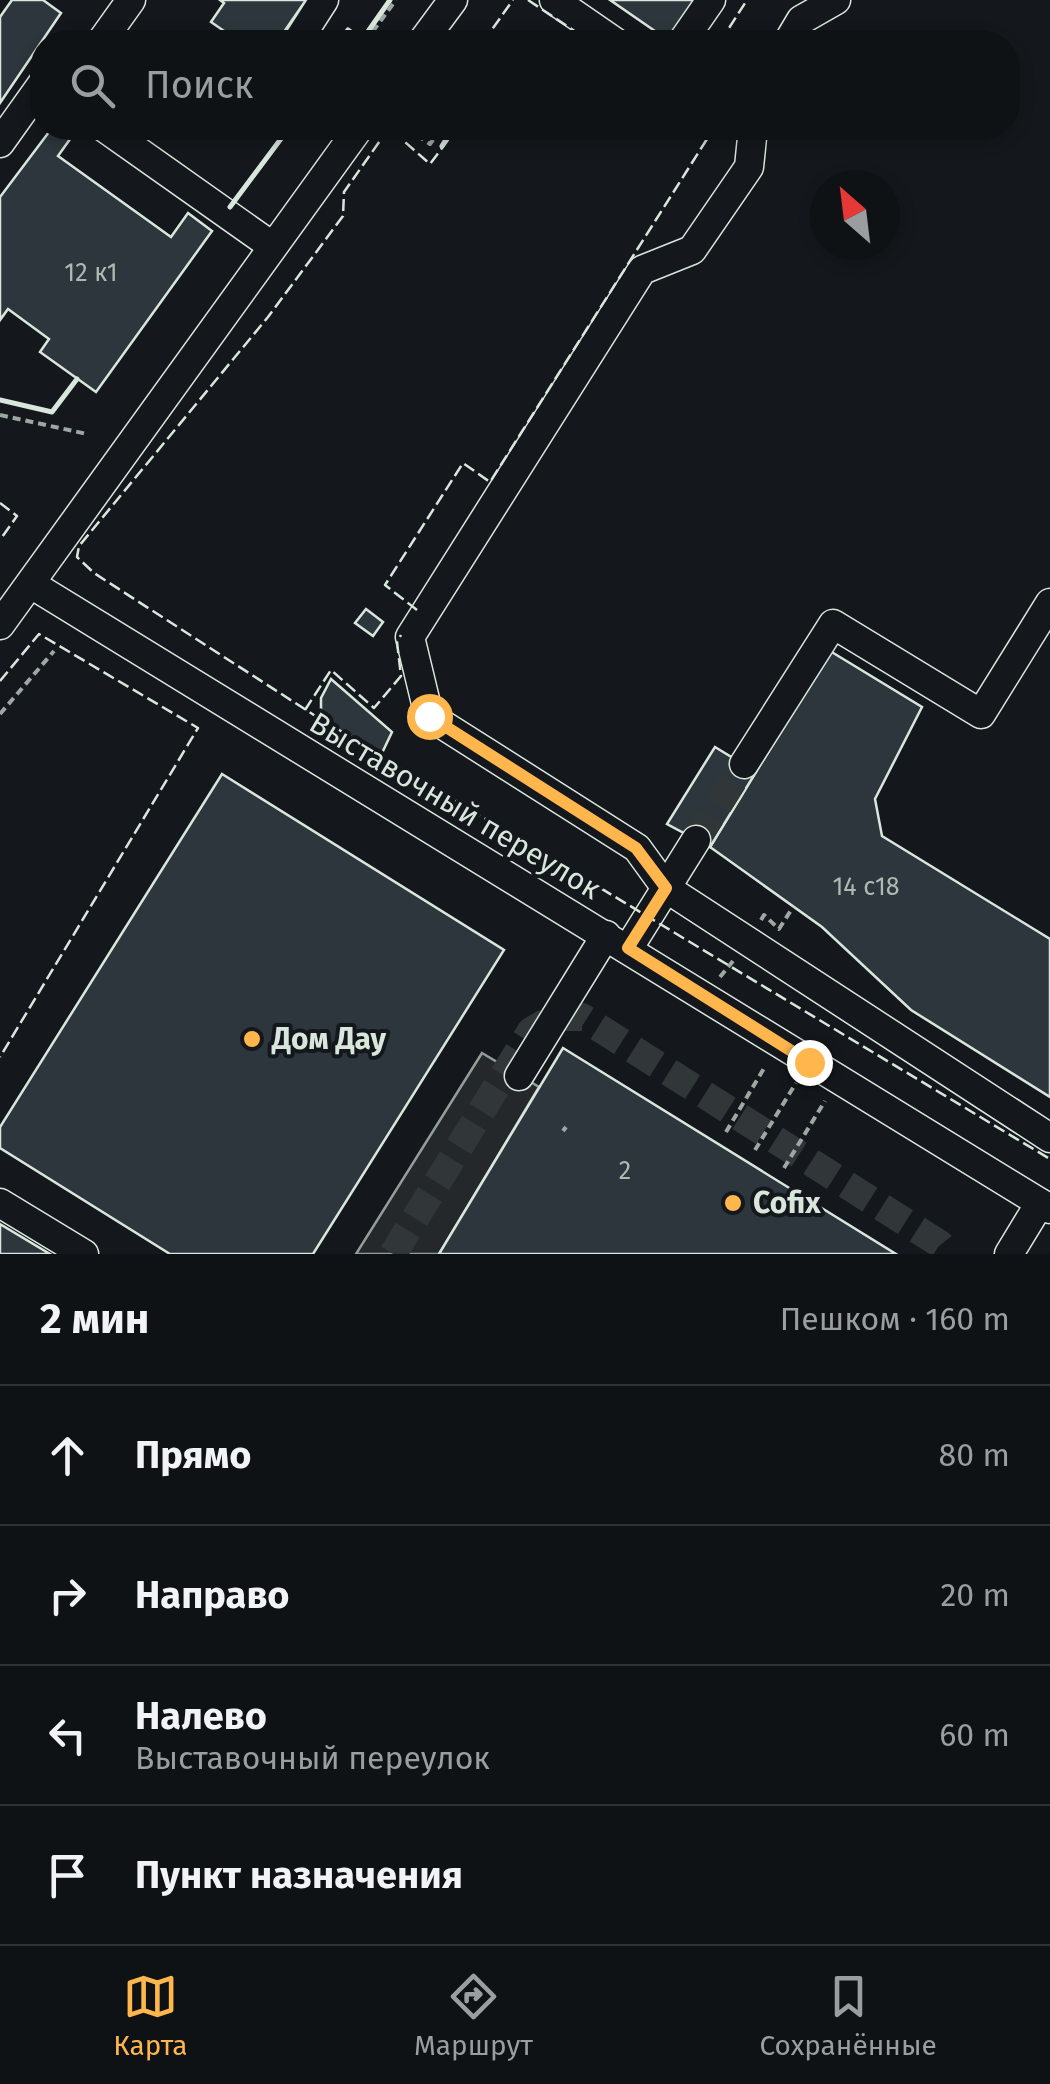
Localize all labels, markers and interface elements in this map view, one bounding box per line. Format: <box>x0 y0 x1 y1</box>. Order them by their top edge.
search box <box>30 30 1020 140</box>
icon: search <box>65 58 120 113</box>
text: Поиск <box>145 62 254 108</box>
north arrow <box>810 170 900 260</box>
house number: 12 к1 <box>64 258 118 288</box>
route start <box>407 694 453 740</box>
street label: Выставочный переулок <box>303 705 607 907</box>
house number: 14 с18 <box>833 872 899 902</box>
place label: Дом Дау <box>271 1021 387 1057</box>
marker: Дом Дау <box>241 1028 263 1050</box>
route end <box>787 1040 833 1086</box>
house number: 2 <box>619 1156 631 1186</box>
place label: Cofix <box>753 1185 821 1221</box>
marker: Cofix <box>722 1192 744 1214</box>
text: 2 мин <box>40 1294 149 1344</box>
text: Пешком · 160 m <box>780 1300 1010 1338</box>
icon: ahead <box>40 1428 95 1483</box>
text: Прямо <box>135 1432 251 1478</box>
text: 80 m <box>939 1436 1010 1474</box>
icon: right <box>40 1568 95 1623</box>
text: Направо <box>135 1572 289 1618</box>
text: 20 m <box>940 1576 1010 1614</box>
text: Налево <box>135 1693 267 1739</box>
icon: left <box>40 1708 95 1763</box>
text: 60 m <box>939 1716 1010 1754</box>
text: Выставочный переулок <box>135 1739 490 1777</box>
icon: arrive <box>40 1848 95 1903</box>
text: Пункт назначения <box>135 1852 463 1898</box>
tab: Карта <box>113 1969 187 2062</box>
tab: Маршрут <box>414 1969 533 2062</box>
tab: Сохранённые <box>759 1969 937 2062</box>

